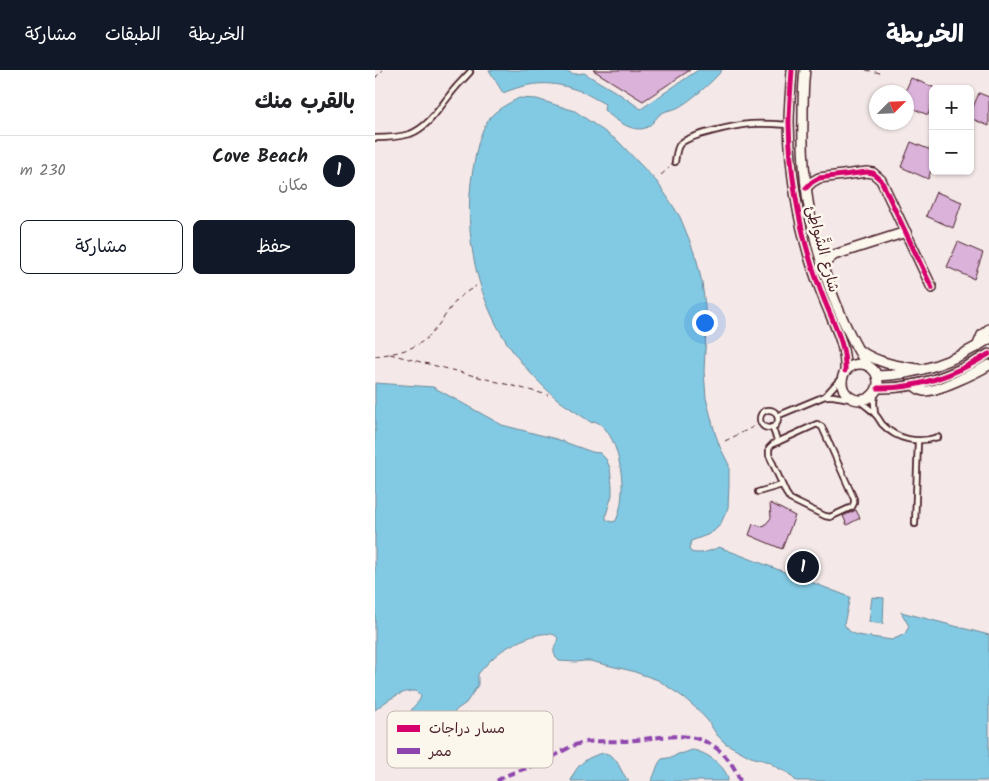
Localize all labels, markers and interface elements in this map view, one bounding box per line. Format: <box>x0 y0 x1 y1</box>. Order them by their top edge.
text: الخريطة <box>886 16 964 55</box>
text: مشاركة <box>25 21 77 50</box>
text: الطبقات <box>105 21 161 50</box>
text: الخريطة <box>189 21 245 50</box>
north arrow <box>869 85 914 130</box>
map controls <box>929 85 974 175</box>
button: + <box>929 85 974 130</box>
text: بالقرب منك <box>255 86 355 119</box>
button: − <box>929 130 974 175</box>
text: Cove Beach <box>212 142 308 172</box>
text: 230 m <box>20 158 66 183</box>
text: 1 <box>337 158 341 183</box>
text: مكان <box>278 173 308 198</box>
street label: شارع الشَّواطِئ <box>799 203 845 295</box>
button: مشاركة <box>20 220 183 274</box>
button: حفظ <box>193 220 355 274</box>
your location <box>692 310 718 336</box>
pin: 1 <box>787 548 819 586</box>
legend <box>387 711 553 768</box>
text: مسار دراجات <box>429 718 505 740</box>
text: ممر <box>428 741 452 763</box>

